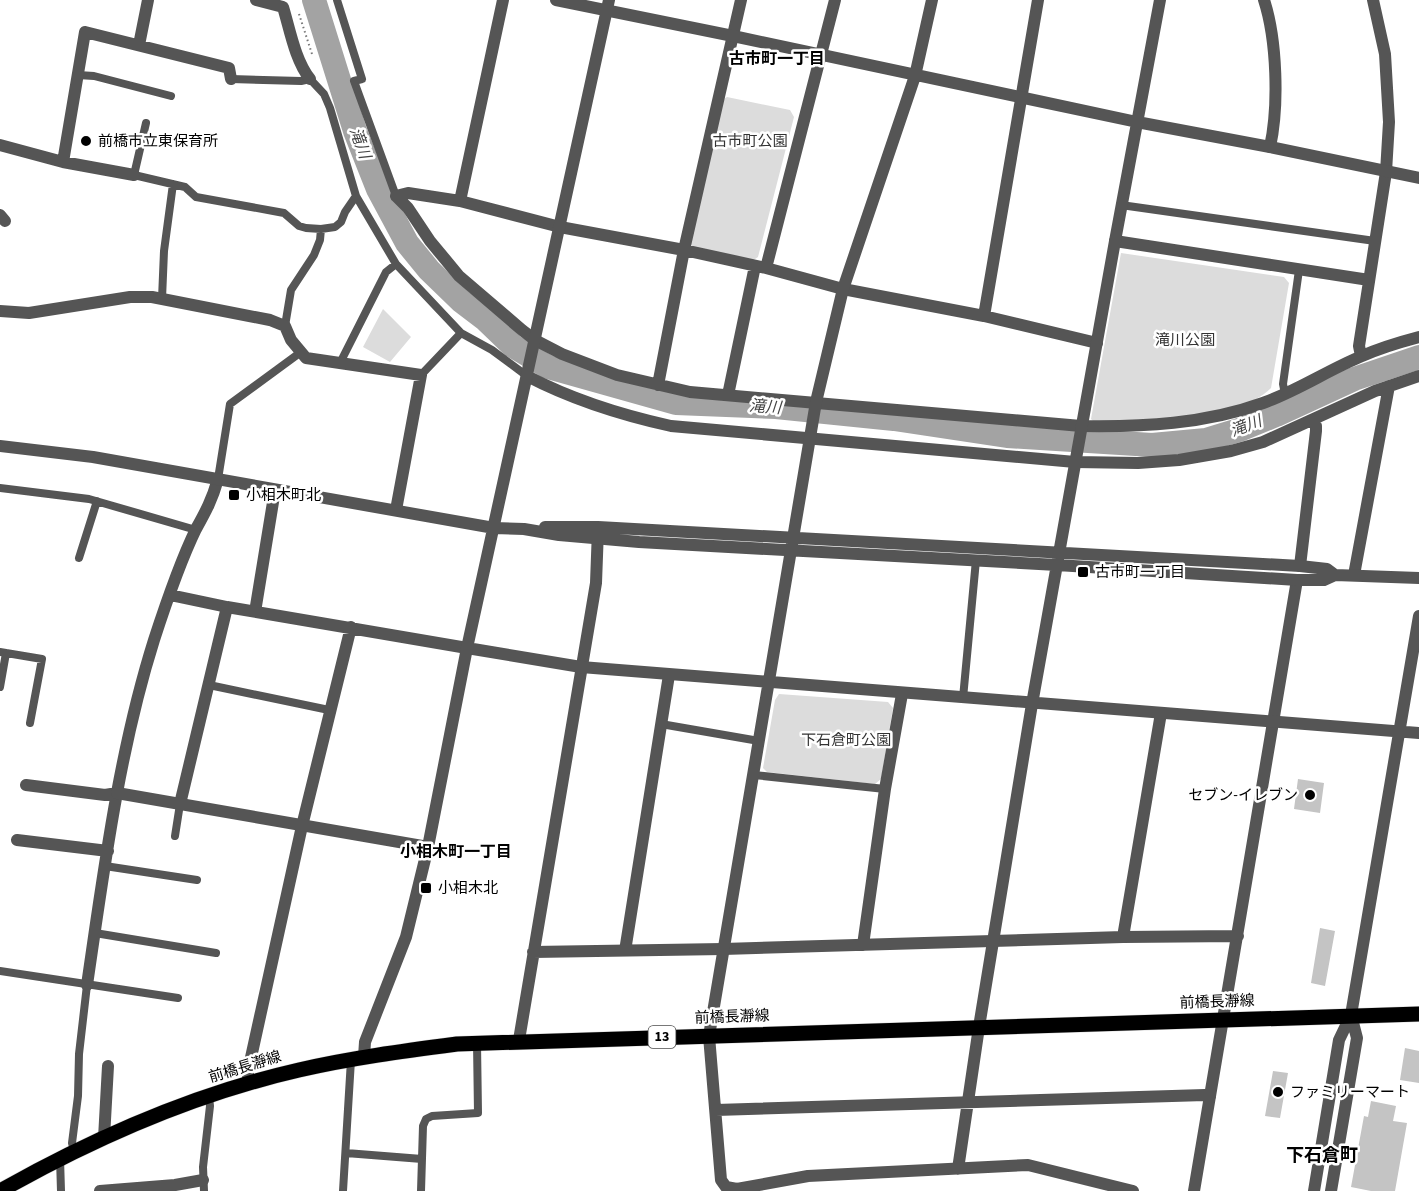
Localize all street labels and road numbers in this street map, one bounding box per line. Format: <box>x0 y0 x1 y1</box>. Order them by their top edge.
street label: 前橋長瀞線 <box>1179 990 1255 1014</box>
street label: 前橋長瀞線 <box>694 1005 770 1029</box>
road number: 13 <box>648 1026 676 1048</box>
street label: 前橋長瀞線 <box>206 1046 284 1088</box>

